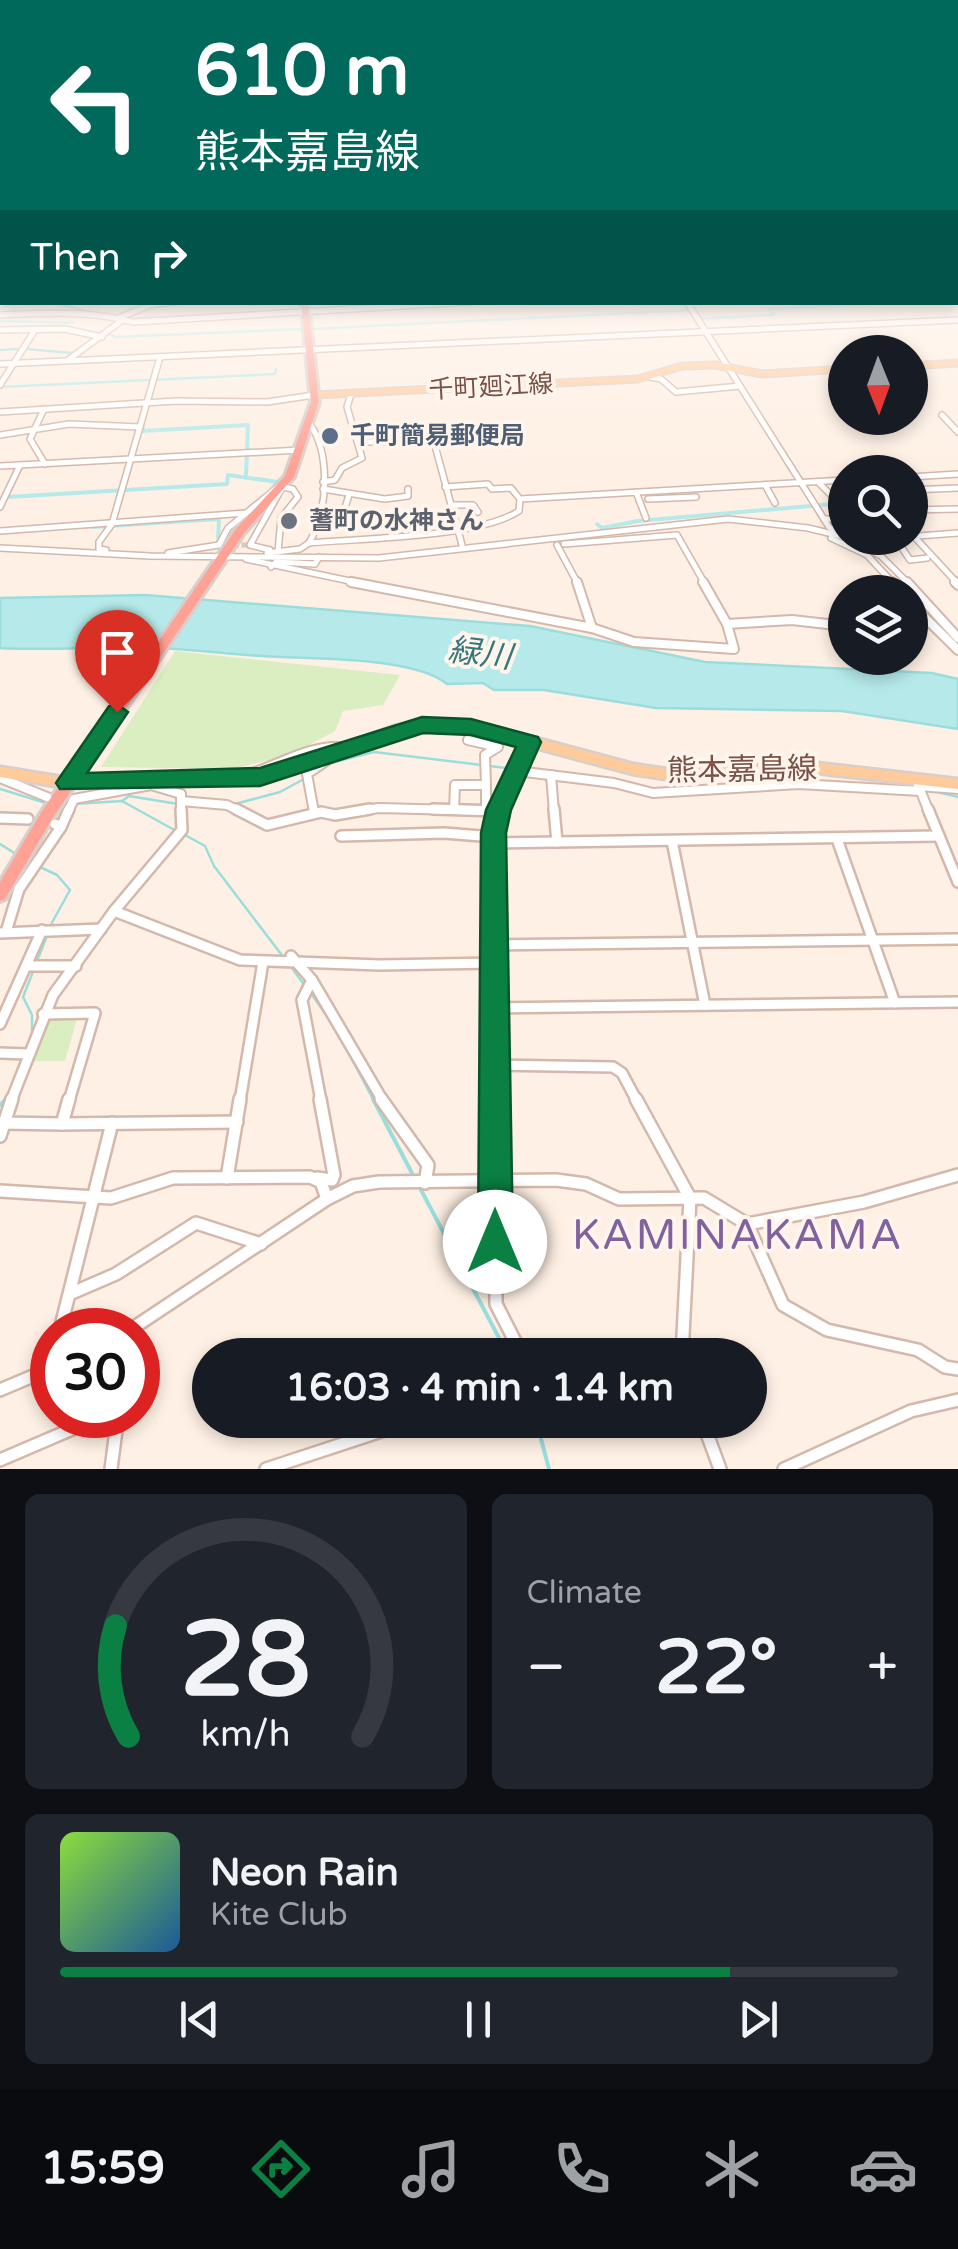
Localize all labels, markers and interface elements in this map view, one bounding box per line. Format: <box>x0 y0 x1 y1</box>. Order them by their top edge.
text: 610 m <box>195 30 409 114</box>
icon: left <box>30 40 160 170</box>
text: 熊本嘉島線 <box>195 126 420 180</box>
icon: right <box>141 230 196 285</box>
text: Then <box>30 235 121 281</box>
north arrow <box>828 335 928 435</box>
map controls <box>828 335 928 675</box>
street label: 千町廻江線 <box>428 369 554 405</box>
place label: 千町簡易郵便局 <box>350 421 525 451</box>
marker: 千町簡易郵便局 <box>319 425 341 447</box>
button: search <box>828 455 928 555</box>
place label: 蓍町の水神さん <box>309 506 484 536</box>
marker: 蓍町の水神さん <box>278 510 300 532</box>
button: layers <box>828 575 928 675</box>
pin <box>75 610 160 713</box>
icon: arrive <box>90 625 145 680</box>
water label: 緑川 <box>446 631 517 677</box>
street label: 熊本嘉島線 <box>667 750 817 790</box>
position arrow <box>443 1190 547 1294</box>
district label: KAMINAKAMA <box>572 1210 904 1261</box>
speed limit sign: 30 <box>30 1308 160 1438</box>
text: 16:03 · 4 min · 1.4 km <box>285 1365 674 1411</box>
text: Climate <box>527 1574 642 1612</box>
text: 28 <box>180 1599 311 1724</box>
text: 22° <box>655 1623 778 1713</box>
text: − <box>527 1635 566 1701</box>
text: + <box>867 1635 898 1701</box>
text: km/h <box>201 1713 291 1756</box>
text: Neon Rain <box>210 1850 399 1896</box>
text: Kite Club <box>210 1896 348 1934</box>
icon: previous <box>172 1992 227 2047</box>
icon: pause <box>451 1992 506 2047</box>
icon: next <box>731 1992 786 2047</box>
icon: directions <box>246 2134 316 2204</box>
icon: music <box>396 2134 466 2204</box>
icon: phone <box>547 2134 617 2204</box>
icon: climate <box>697 2134 767 2204</box>
icon: car <box>848 2134 918 2204</box>
text: 15:59 <box>40 2142 165 2196</box>

